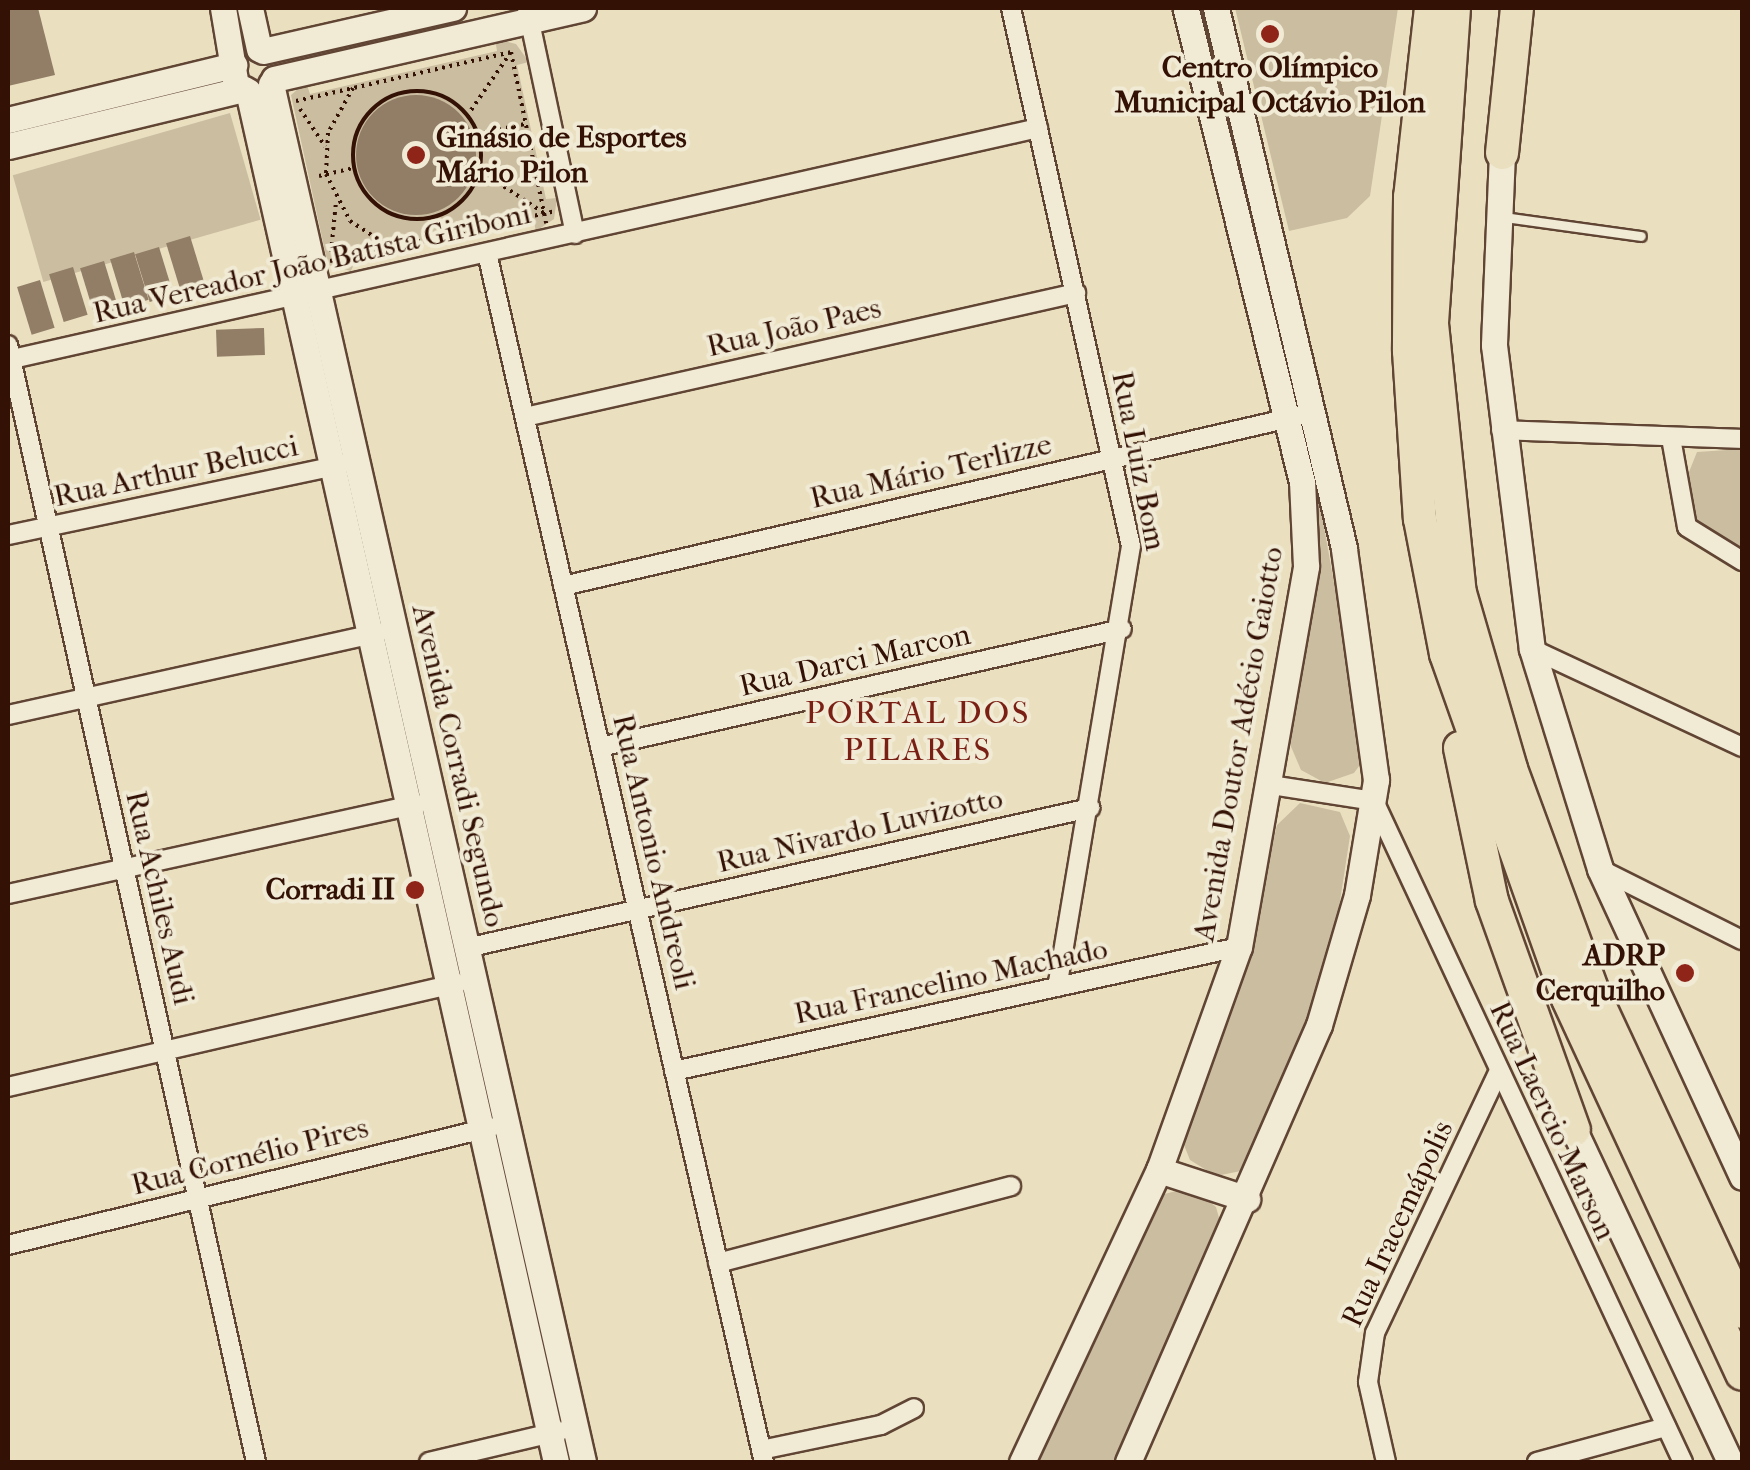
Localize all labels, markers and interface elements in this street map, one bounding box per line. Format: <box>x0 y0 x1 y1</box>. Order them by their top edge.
marker: Centro Olímpico Municipal Octávio Pilon <box>1259 23 1281 45</box>
place label: Centro Olímpico Municipal Octávio Pilon <box>1115 50 1425 120</box>
place label: Ginásio de Esportes Mário Pilon <box>436 120 687 190</box>
marker: Ginásio de Esportes Mário Pilon <box>405 144 427 166</box>
street label: Rua Vereador João Batista Giriboni <box>90 196 534 332</box>
street label: Rua João Paes <box>703 290 885 366</box>
street label: Rua Luiz Bom <box>1103 368 1173 554</box>
street label: Rua Mário Terlizze <box>807 427 1055 517</box>
street label: Rua Arthur Belucci <box>51 429 301 515</box>
street label: Avenida Doutor Adécio Gaiotto <box>1187 544 1291 944</box>
street label: Avenida Corradi Segundo <box>403 601 513 931</box>
street label: Rua Darci Marcon <box>736 617 974 705</box>
district label: PORTAL DOS PILARES <box>805 695 1031 770</box>
street label: Rua Antonio Andreoli <box>604 711 702 993</box>
street label: Rua Nivardo Luvizotto <box>714 781 1006 881</box>
street label: Rua Achiles Audi <box>117 788 201 1008</box>
place label: Corradi II <box>265 872 395 908</box>
marker: Corradi II <box>404 879 426 901</box>
street label: Rua Francelino Machado <box>791 931 1111 1033</box>
place label: ADRP Cerquilho <box>1536 938 1665 1008</box>
marker: ADRP Cerquilho <box>1674 962 1696 984</box>
street label: Rua Laercio Marson <box>1481 996 1623 1246</box>
street label: Rua Cornélio Pires <box>128 1110 372 1204</box>
street label: Rua Iracemápolis <box>1335 1115 1461 1333</box>

